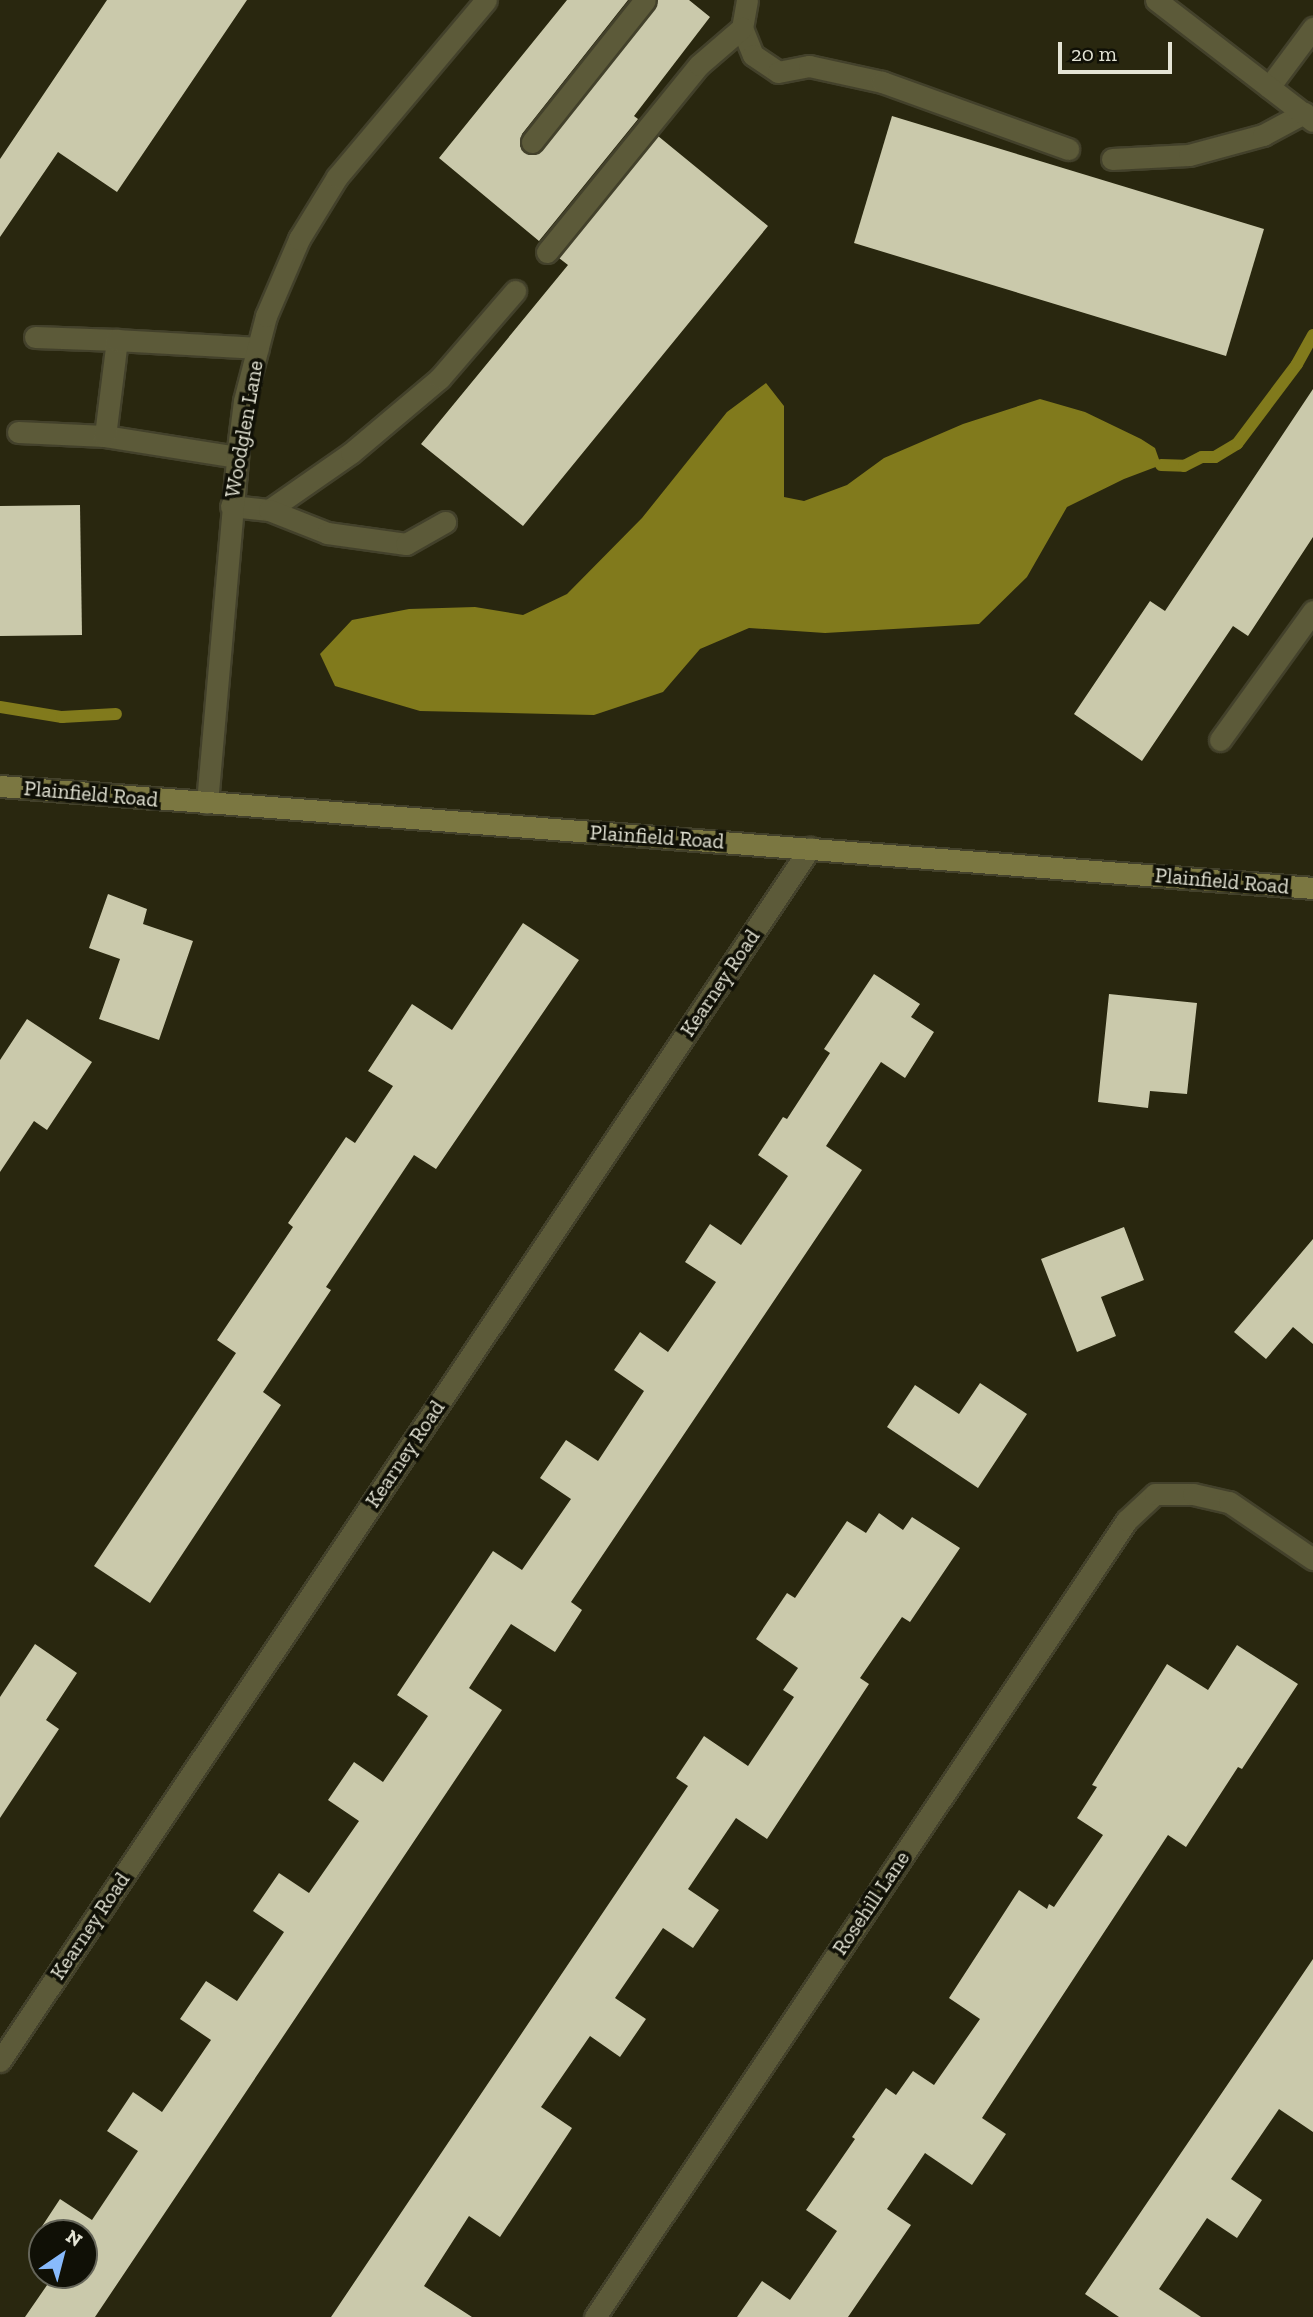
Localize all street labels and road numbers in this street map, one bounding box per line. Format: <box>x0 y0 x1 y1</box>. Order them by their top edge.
street label: Woodglen Lane <box>220 358 268 500</box>
street label: Plainfield Road <box>23 776 159 812</box>
street label: Plainfield Road <box>589 820 725 854</box>
street label: Plainfield Road <box>1154 863 1290 899</box>
street label: Kearney Road <box>675 925 765 1041</box>
street label: Kearney Road <box>360 1396 450 1512</box>
street label: Rosehill Lane <box>827 1846 915 1960</box>
street label: Kearney Road <box>45 1868 135 1984</box>

